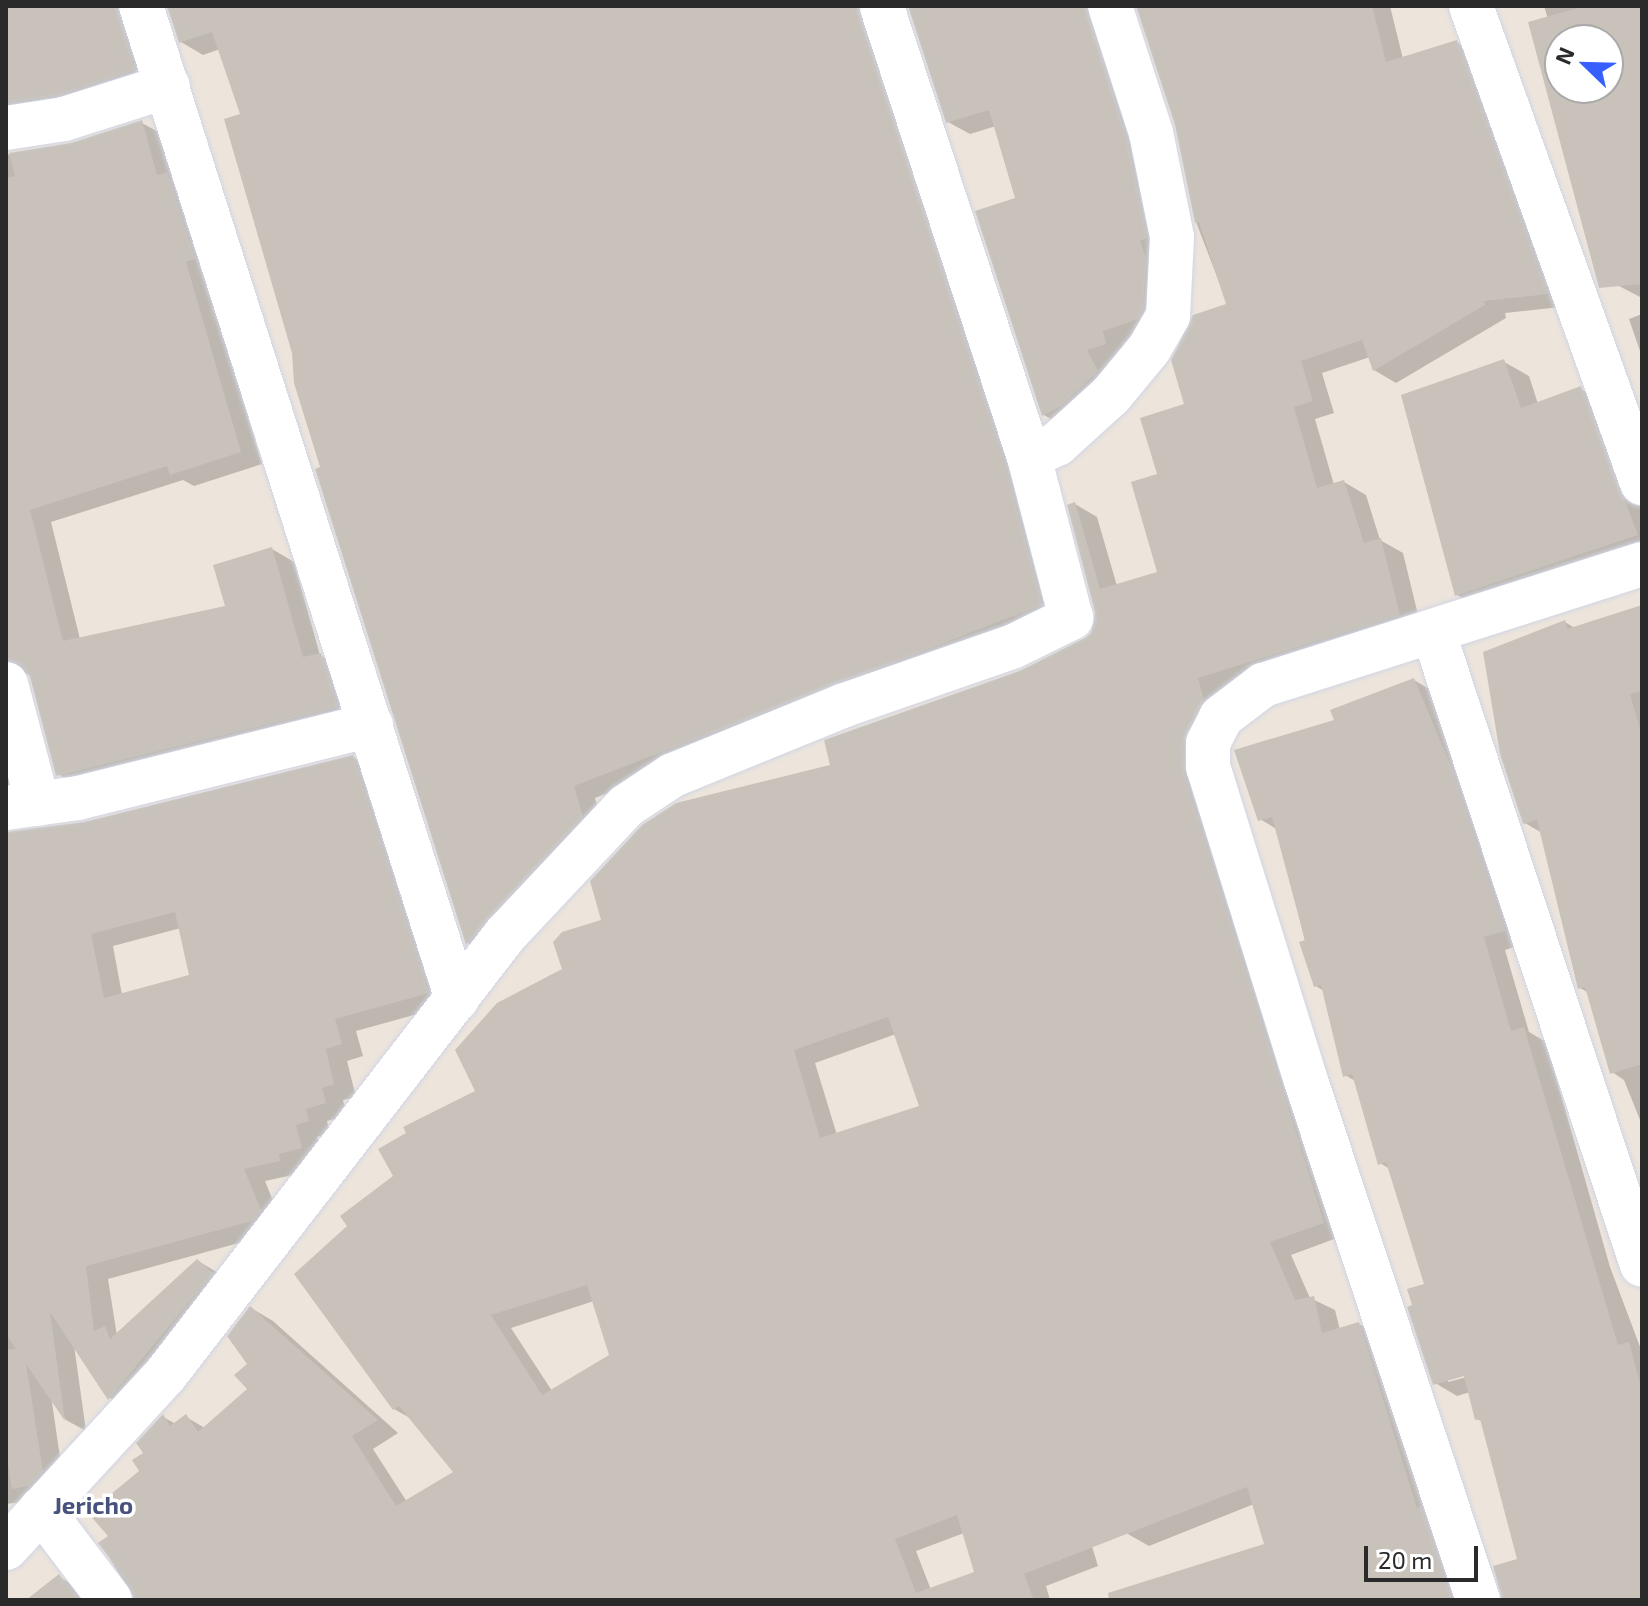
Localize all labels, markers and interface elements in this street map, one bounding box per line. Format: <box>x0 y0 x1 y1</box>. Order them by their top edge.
north arrow <box>1544 24 1624 104</box>
text: N <box>1549 43 1579 68</box>
district label: Jericho <box>53 1491 133 1519</box>
scale bar <box>1368 1530 1482 1580</box>
text: 20 m <box>1378 1545 1432 1574</box>

